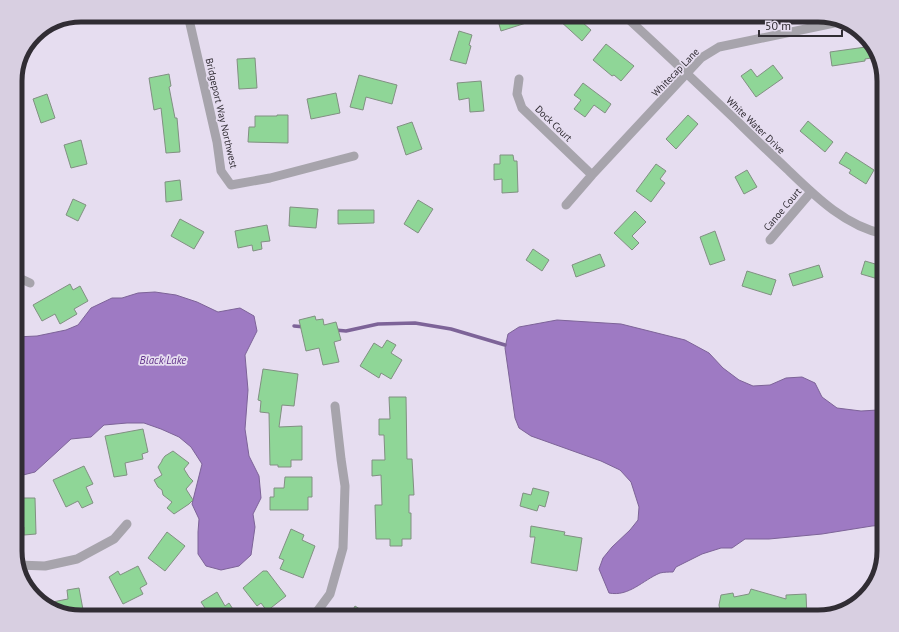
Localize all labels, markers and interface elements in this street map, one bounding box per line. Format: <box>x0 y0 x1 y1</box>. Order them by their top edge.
scale bar <box>759 12 842 38</box>
text: 50 m <box>765 18 791 33</box>
street label: Whitecap Lane <box>649 45 702 99</box>
street label: Bridgeport Way Northwest <box>203 57 241 170</box>
street label: White Water Drive <box>723 94 788 157</box>
street label: Dock Court <box>532 102 575 145</box>
street label: Canoe Court <box>761 185 805 234</box>
water label: Black Lake <box>140 353 186 367</box>

